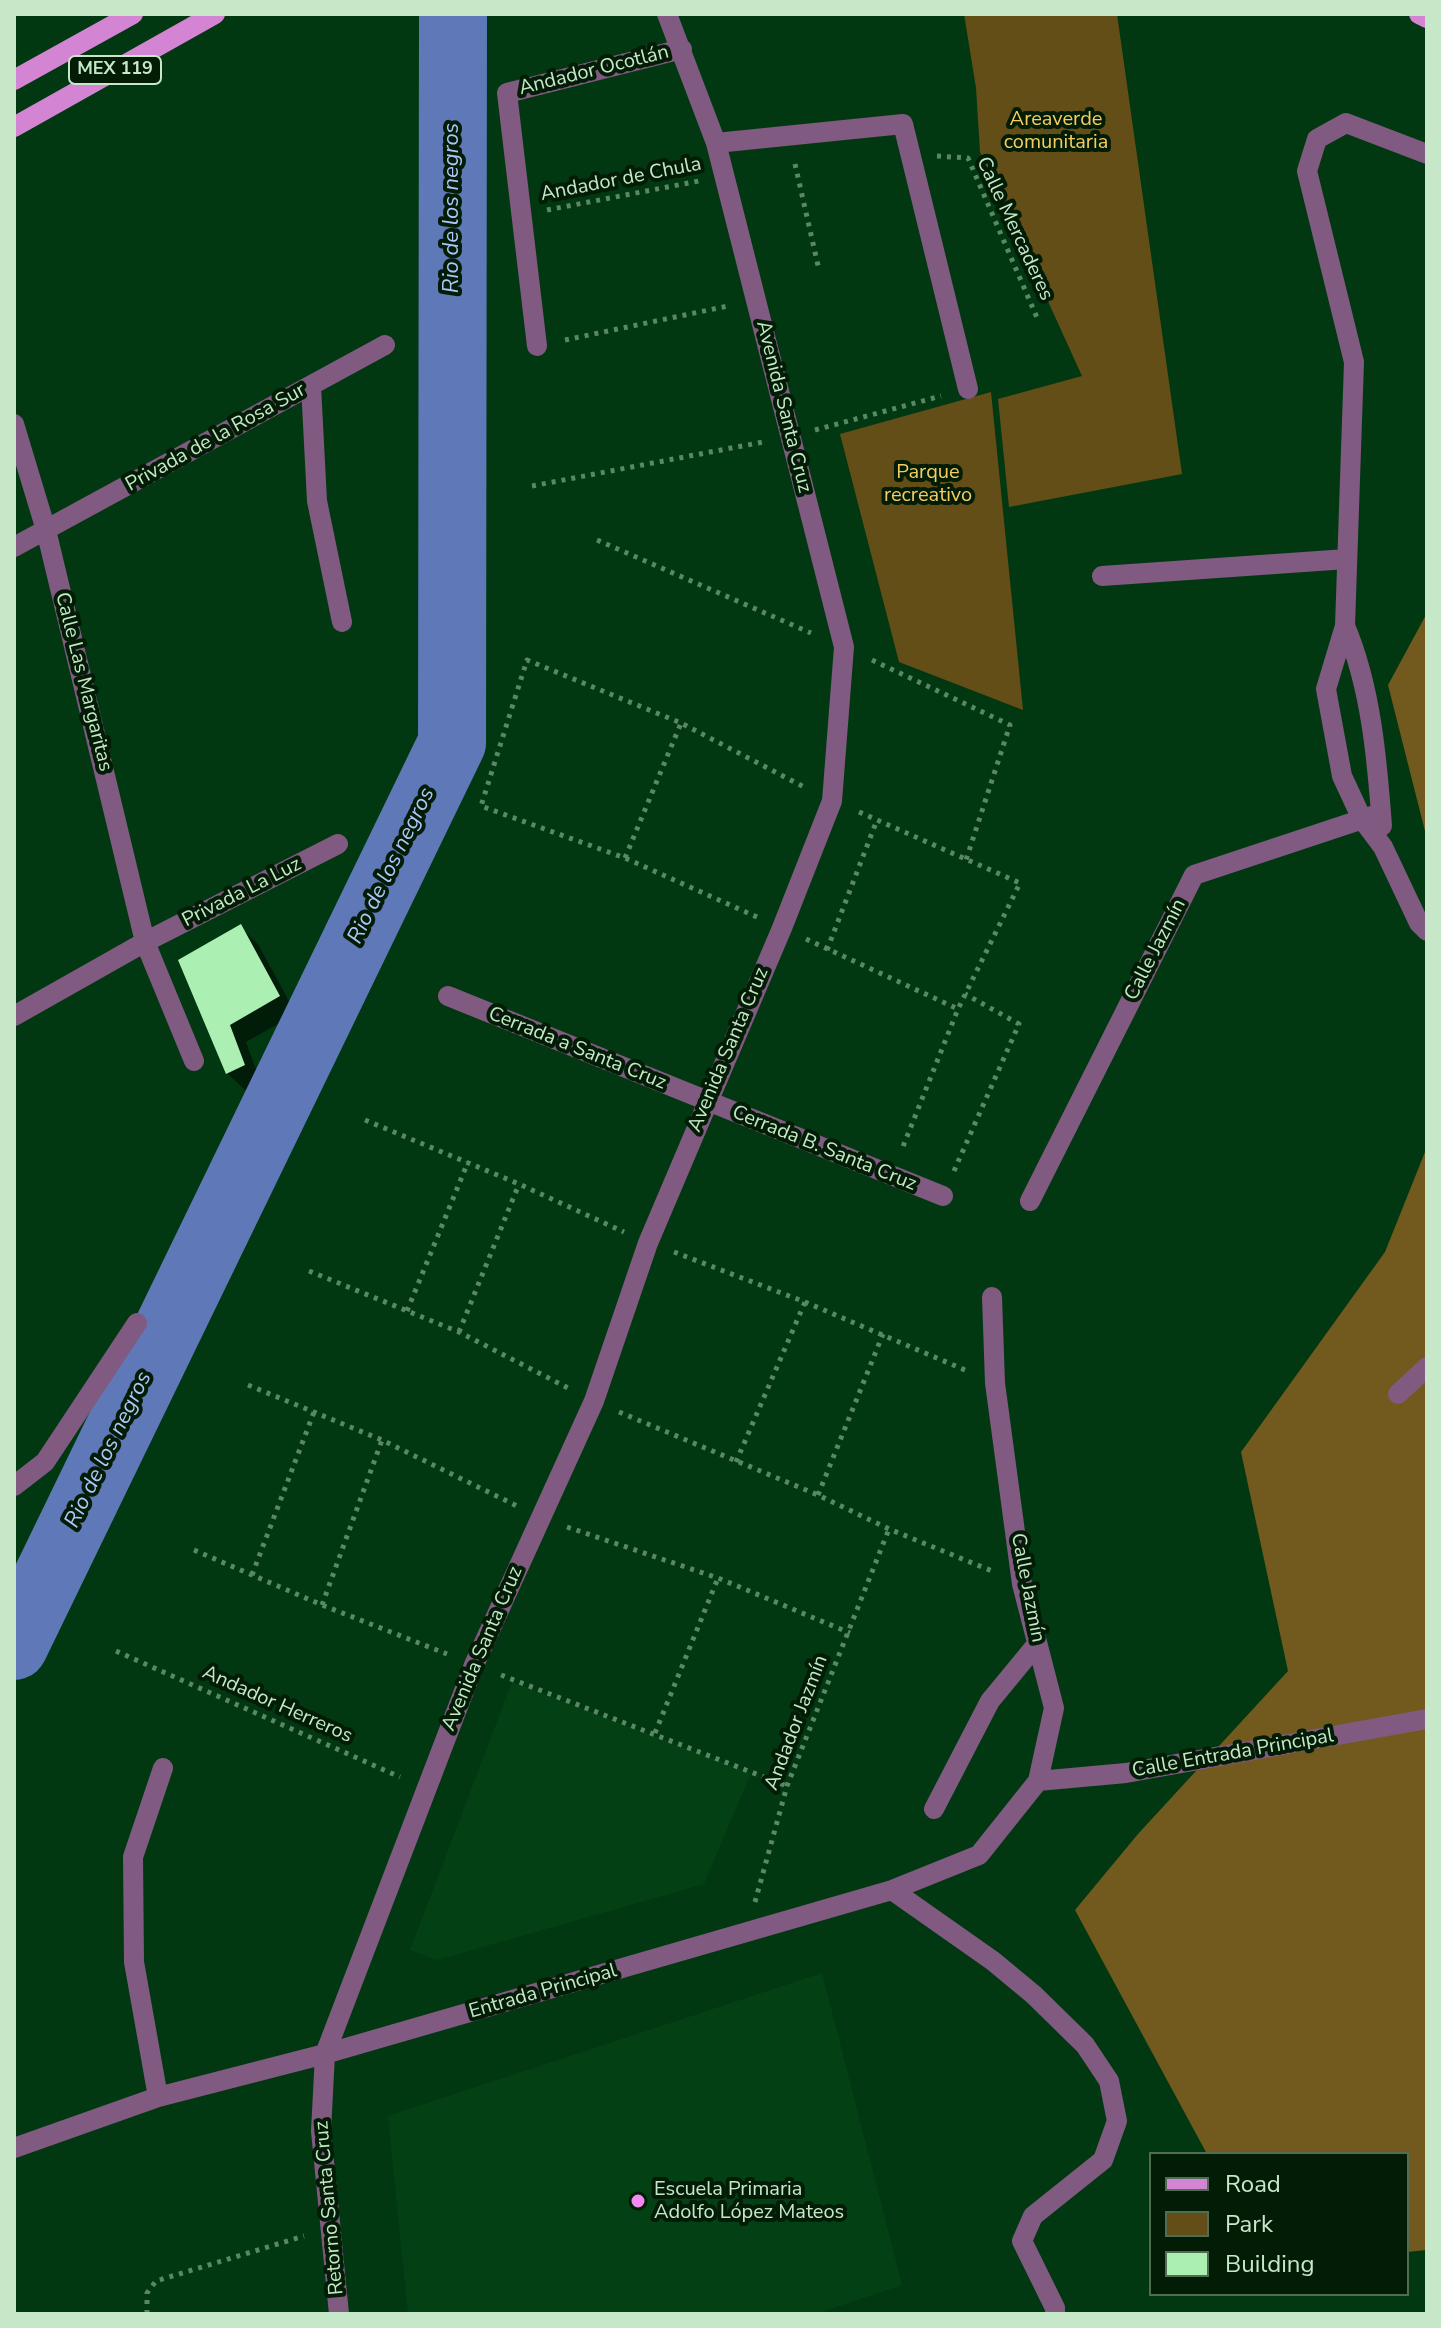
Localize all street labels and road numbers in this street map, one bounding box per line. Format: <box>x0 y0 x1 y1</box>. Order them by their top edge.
street label: Andador Ocotlán <box>517 41 671 101</box>
road number: MEX 119 <box>69 56 161 84</box>
street label: Andador de Chula <box>539 153 703 207</box>
street label: Calle Mercaderes <box>970 154 1058 304</box>
street label: Avenida Santa Cruz <box>750 319 816 495</box>
street label: Privada de la Rosa Sur <box>122 379 310 497</box>
street label: Calle Las Margaritas <box>49 590 117 774</box>
street label: Privada La Luz <box>179 853 305 933</box>
street label: Calle Jazmín <box>1120 895 1192 1005</box>
street label: Avenida Santa Cruz <box>684 964 774 1136</box>
street label: Cerrada a Santa Cruz <box>485 1002 669 1096</box>
street label: Cerrada B. Santa Cruz <box>728 1101 920 1197</box>
street label: Calle Jazmín <box>1005 1531 1049 1645</box>
street label: Avenida Santa Cruz <box>438 1563 528 1735</box>
street label: Andador Jazmín <box>760 1652 834 1794</box>
street label: Andador Herreros <box>198 1661 356 1749</box>
street label: Calle Entrada Principal <box>1130 1724 1336 1784</box>
street label: Entrada Principal <box>466 1959 620 2025</box>
street label: Retorno Santa Cruz <box>310 2120 350 2296</box>

